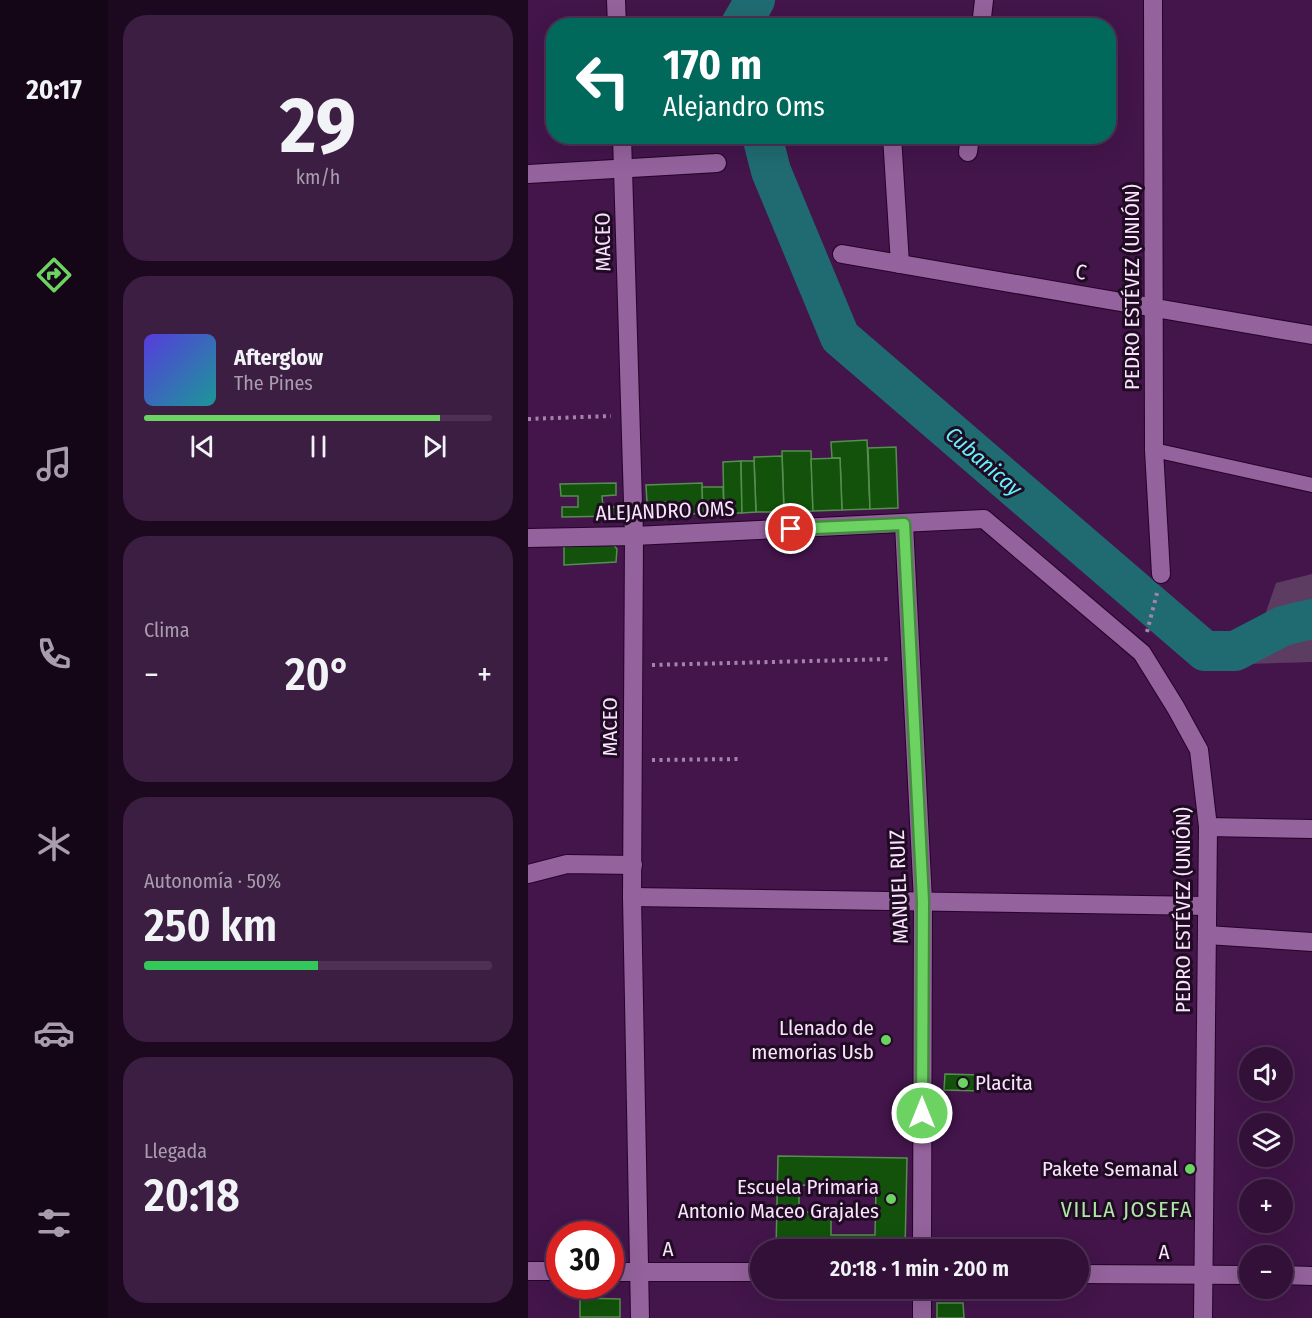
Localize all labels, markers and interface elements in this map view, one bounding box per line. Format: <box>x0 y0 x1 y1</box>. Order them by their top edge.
text: 170 m <box>663 40 762 90</box>
icon: left <box>564 42 642 120</box>
text: 20:17 <box>26 74 82 106</box>
text: 29 <box>280 79 356 173</box>
text: Alejandro Oms <box>663 91 825 123</box>
text: km/h <box>296 165 340 189</box>
street label: PEDRO ESTÉVEZ (UNIÓN) <box>1119 184 1145 390</box>
street label: MACEO <box>589 212 617 272</box>
icon: directions <box>33 254 75 296</box>
street label: C <box>1073 258 1089 286</box>
text: Afterglow <box>234 344 323 371</box>
text: The Pines <box>234 371 313 395</box>
water label: Cubanicay <box>940 421 1028 503</box>
icon: previous <box>186 430 219 463</box>
icon: pause <box>302 430 335 463</box>
icon: next <box>418 430 451 463</box>
icon: music <box>33 443 75 485</box>
street label: ALEJANDRO OMS <box>595 496 735 526</box>
pin <box>765 503 816 554</box>
icon: arrive <box>774 512 807 545</box>
text: Clima <box>144 618 189 642</box>
icon: phone <box>33 633 75 675</box>
text: 20° <box>285 648 351 702</box>
text: − <box>144 655 159 695</box>
text: + <box>477 655 492 695</box>
street label: MACEO <box>597 697 623 757</box>
street label: PEDRO ESTÉVEZ (UNIÓN) <box>1170 807 1196 1013</box>
icon: climate <box>33 823 75 865</box>
street label: MANUEL RUIZ <box>884 829 914 945</box>
text: Autonomía · 50% <box>144 869 281 893</box>
text: 250 km <box>144 899 277 953</box>
icon: car <box>33 1012 75 1054</box>
place label: Llenado de memorias Usb <box>751 1015 874 1065</box>
marker: Llenado de memorias Usb <box>879 1033 893 1047</box>
map controls <box>1239 1047 1293 1299</box>
button: sound <box>1239 1047 1293 1101</box>
place label: Placita <box>975 1070 1033 1096</box>
marker: Placita <box>956 1076 970 1090</box>
position arrow <box>890 1081 954 1145</box>
button: layers <box>1239 1113 1293 1167</box>
text: Llegada <box>144 1139 207 1163</box>
place label: Pakete Semanal <box>1042 1156 1178 1182</box>
marker: Pakete Semanal <box>1183 1162 1197 1176</box>
text: 20:18 <box>144 1169 240 1223</box>
place label: Escuela Primaria Antonio Maceo Grajales <box>678 1174 879 1224</box>
button: + <box>1239 1179 1293 1233</box>
marker: Escuela Primaria Antonio Maceo Grajales <box>884 1192 898 1206</box>
district label: VILLA JOSEFA <box>1061 1196 1193 1223</box>
icon: filters <box>33 1202 75 1244</box>
speed limit sign: 30 <box>546 1221 624 1299</box>
street label: A <box>662 1236 674 1262</box>
street label: A <box>1158 1239 1170 1265</box>
button: − <box>1239 1245 1293 1299</box>
text: 20:18 · 1 min · 200 m <box>830 1255 1009 1282</box>

